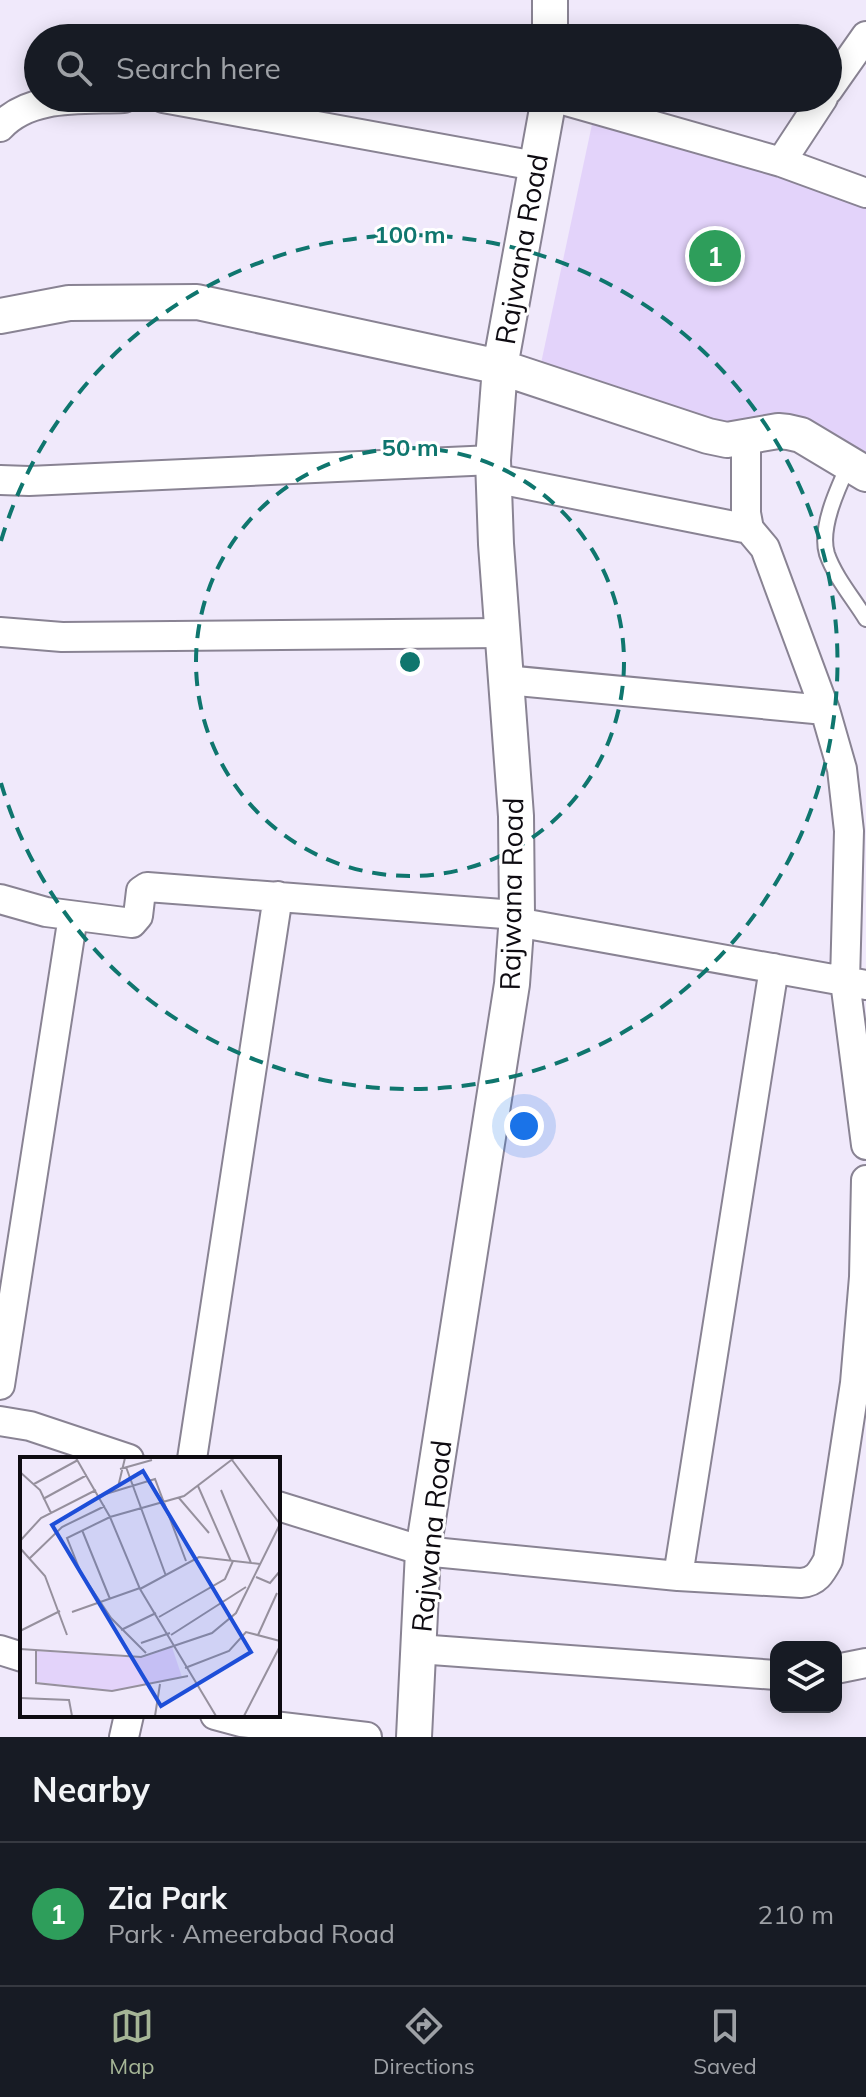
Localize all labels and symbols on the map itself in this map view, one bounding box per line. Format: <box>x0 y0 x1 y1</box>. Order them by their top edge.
street label: Rajwana Road <box>487 151 555 347</box>
text: 100 m <box>374 219 446 249</box>
pin: 1 <box>689 226 741 286</box>
text: 50 m <box>382 432 438 462</box>
centre of rings <box>396 648 424 676</box>
street label: Rajwana Road <box>492 797 530 991</box>
your location <box>504 1106 544 1146</box>
street label: Rajwana Road <box>404 1438 458 1634</box>
inset map <box>20 1457 280 1717</box>

